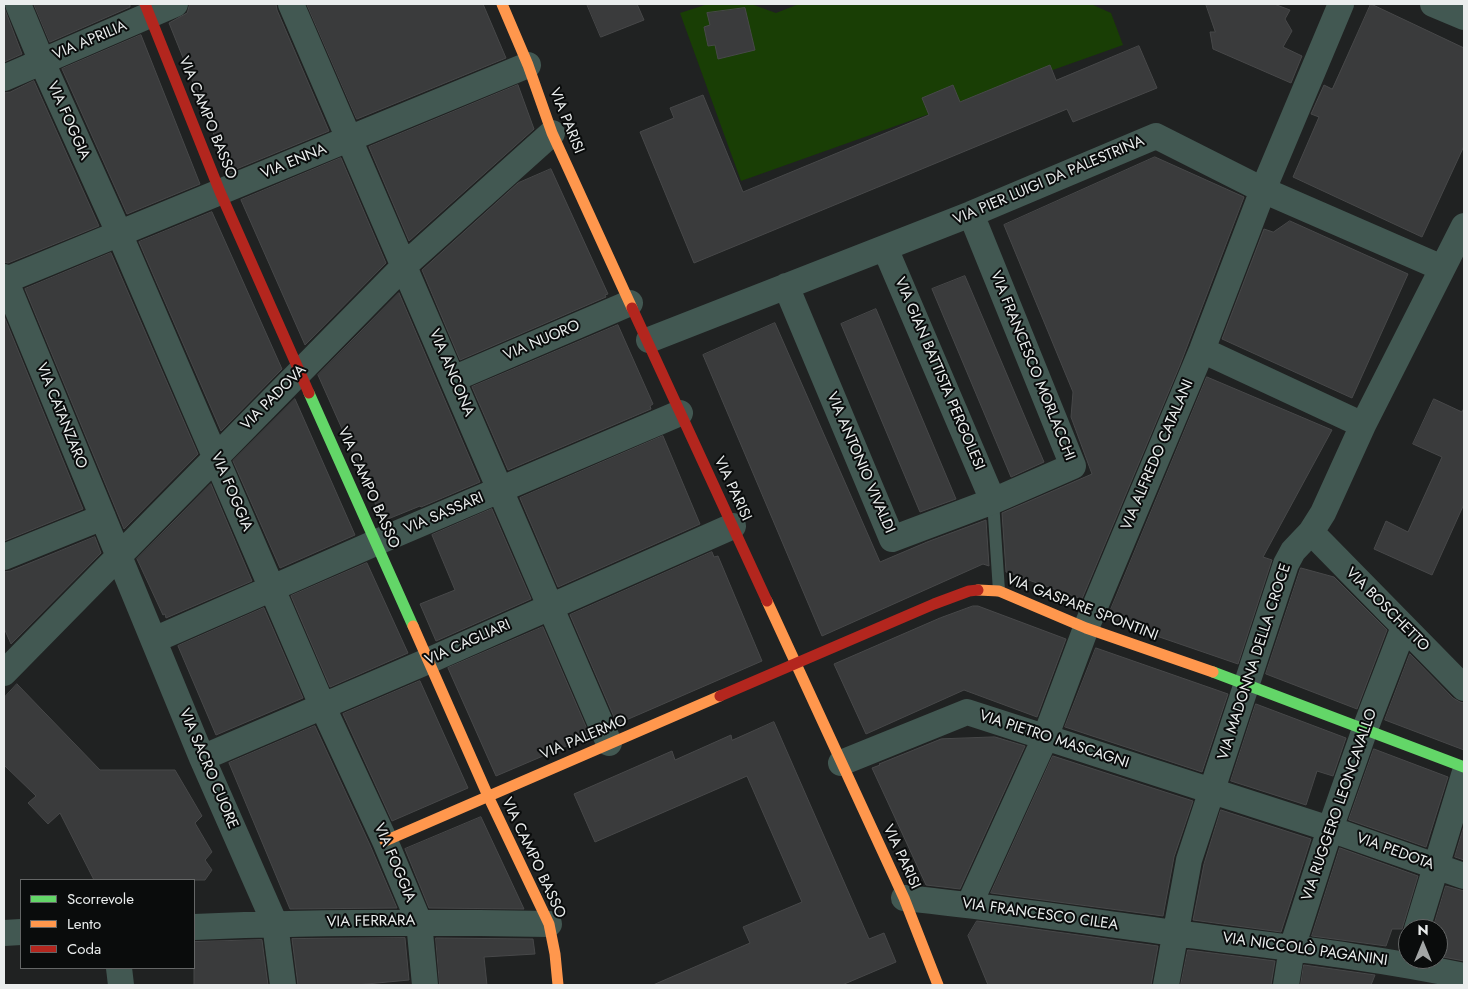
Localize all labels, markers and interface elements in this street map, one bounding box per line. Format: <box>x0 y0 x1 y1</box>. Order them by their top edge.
street label: VIA APRILIA <box>50 17 130 65</box>
street label: VIA CAMPO BASSO <box>174 54 240 182</box>
street label: VIA FOGGIA <box>43 79 93 163</box>
street label: VIA PARISI <box>545 86 587 156</box>
street label: VIA PIER LUIGI DA PALESTRINA <box>951 133 1147 229</box>
street label: VIA ENNA <box>258 141 330 183</box>
street label: VIA FRANCESCO MORLACCHI <box>986 269 1078 463</box>
street label: VIA GIAN BATTISTA PERGOLESI <box>890 275 988 473</box>
street label: VIA NUORO <box>501 317 583 365</box>
street label: VIA ANCONA <box>425 327 477 419</box>
street label: VIA CATANZARO <box>32 361 90 471</box>
street label: VIA PADOVA <box>238 362 310 434</box>
street label: VIA ALFREDO CATALANI <box>1118 377 1198 533</box>
street label: VIA ANTONIO VIVALDI <box>822 390 898 536</box>
street label: VIA CAMPO BASSO <box>333 425 403 551</box>
street label: VIA FOGGIA <box>206 450 256 534</box>
street label: VIA PARISI <box>709 454 755 524</box>
street label: VIA SASSARI <box>402 489 486 539</box>
street label: VIA MADONNA DELLA CROCE <box>1215 561 1295 763</box>
street label: VIA BOSCHETTO <box>1341 564 1433 656</box>
street label: VIA GASPARE SPONTINI <box>1003 571 1161 645</box>
street label: VIA CAGLIARI <box>423 616 513 670</box>
street label: VIA SACRO CUORE <box>175 706 241 832</box>
street label: VIA PIETRO MASCAGNI <box>977 707 1131 773</box>
street label: VIA RUGGERO LEONCAVALLO <box>1299 707 1381 903</box>
street label: VIA PALERMO <box>538 712 630 764</box>
street label: VIA CAMPO BASSO <box>497 795 569 921</box>
street label: VIA FOGGIA <box>369 821 419 905</box>
street label: VIA PARISI <box>878 822 924 892</box>
street label: VIA PEDOTA <box>1354 830 1436 874</box>
legend <box>20 879 195 969</box>
text: Scorrevole <box>67 888 134 910</box>
street label: VIA FRANCESCO CILEA <box>961 895 1119 935</box>
street label: VIA FERRARA <box>326 912 416 932</box>
text: Lento <box>67 913 101 935</box>
north arrow <box>1398 919 1448 969</box>
text: N <box>1417 920 1429 940</box>
street label: VIA NICCOLÒ PAGANINI <box>1221 929 1389 971</box>
text: Coda <box>67 938 101 960</box>

